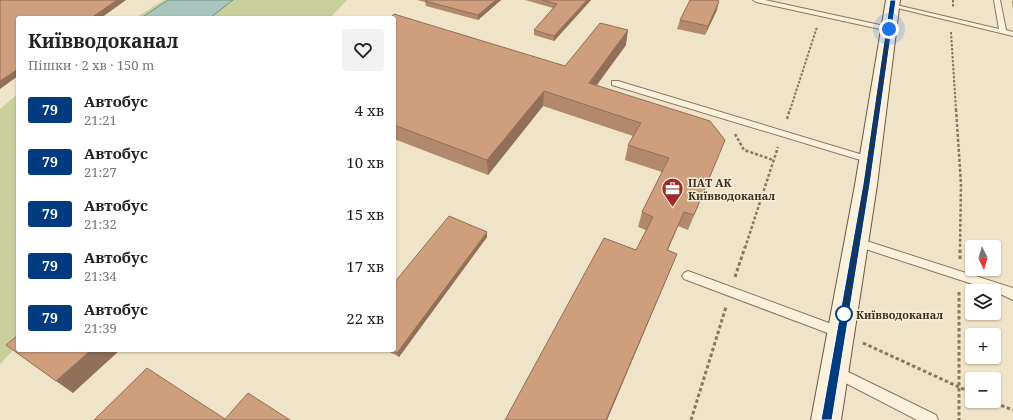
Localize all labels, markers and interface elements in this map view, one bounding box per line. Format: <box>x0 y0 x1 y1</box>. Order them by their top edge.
your location <box>879 19 899 39</box>
text: Київводоканал <box>28 28 178 54</box>
button: heart <box>342 29 384 71</box>
text: Пішки · 2 хв · 150 m <box>28 56 154 74</box>
text: Автобус <box>84 91 148 111</box>
text: 79 <box>42 100 58 119</box>
text: 4 хв <box>355 100 384 120</box>
text: 21:21 <box>84 111 117 129</box>
text: Автобус <box>84 143 148 163</box>
text: 79 <box>42 152 58 171</box>
text: 10 хв <box>346 152 384 172</box>
text: 21:27 <box>84 163 117 181</box>
office icon: ПАТ АК Київводоканал <box>660 175 686 208</box>
place label: ПАТ АК Київводоканал <box>688 175 775 203</box>
text: Автобус <box>84 195 148 215</box>
text: 79 <box>42 204 58 223</box>
text: 15 хв <box>346 204 384 224</box>
text: 21:32 <box>84 215 117 233</box>
north arrow <box>965 240 1001 276</box>
map controls <box>965 240 1001 408</box>
text: Автобус <box>84 247 148 267</box>
text: 79 <box>42 256 58 275</box>
text: 17 хв <box>346 256 384 276</box>
text: 21:34 <box>84 267 117 285</box>
button: layers <box>965 284 1001 320</box>
text: Автобус <box>84 299 148 319</box>
marker: Київводоканал <box>835 305 853 323</box>
place label: Київводоканал <box>856 307 943 322</box>
text: 79 <box>42 308 58 327</box>
text: 22 хв <box>346 308 384 328</box>
text: 21:39 <box>84 319 117 337</box>
button: + <box>965 328 1001 364</box>
button: − <box>965 372 1001 408</box>

